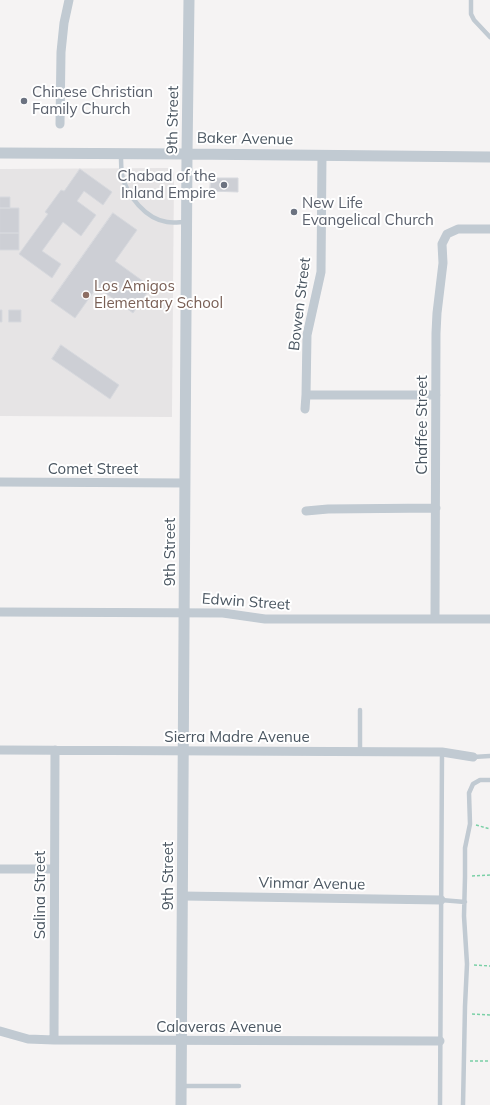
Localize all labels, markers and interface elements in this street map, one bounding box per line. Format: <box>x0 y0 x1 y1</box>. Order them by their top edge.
place label: Chinese Christian Family Church <box>32 83 153 118</box>
street label: 9th Street <box>163 86 183 154</box>
marker: Chinese Christian Family Church <box>19 96 29 106</box>
street label: Baker Avenue <box>197 129 293 149</box>
place label: Chabad of the Inland Empire <box>117 167 216 202</box>
marker: Chabad of the Inland Empire <box>219 180 229 190</box>
place label: New Life Evangelical Church <box>302 194 434 229</box>
marker: New Life Evangelical Church <box>289 207 299 217</box>
street label: Bowen Street <box>285 256 315 352</box>
place label: Los Amigos Elementary School <box>94 277 223 312</box>
marker: Los Amigos Elementary School <box>81 290 91 300</box>
street label: Chaffee Street <box>413 375 431 475</box>
street label: Comet Street <box>48 460 138 478</box>
street label: 9th Street <box>161 518 179 586</box>
street label: Edwin Street <box>201 590 291 614</box>
street label: Sierra Madre Avenue <box>164 728 310 746</box>
street label: 9th Street <box>159 842 177 910</box>
street label: Salina Street <box>31 851 49 939</box>
street label: Vinmar Avenue <box>259 874 365 894</box>
street label: Calaveras Avenue <box>156 1018 282 1036</box>

